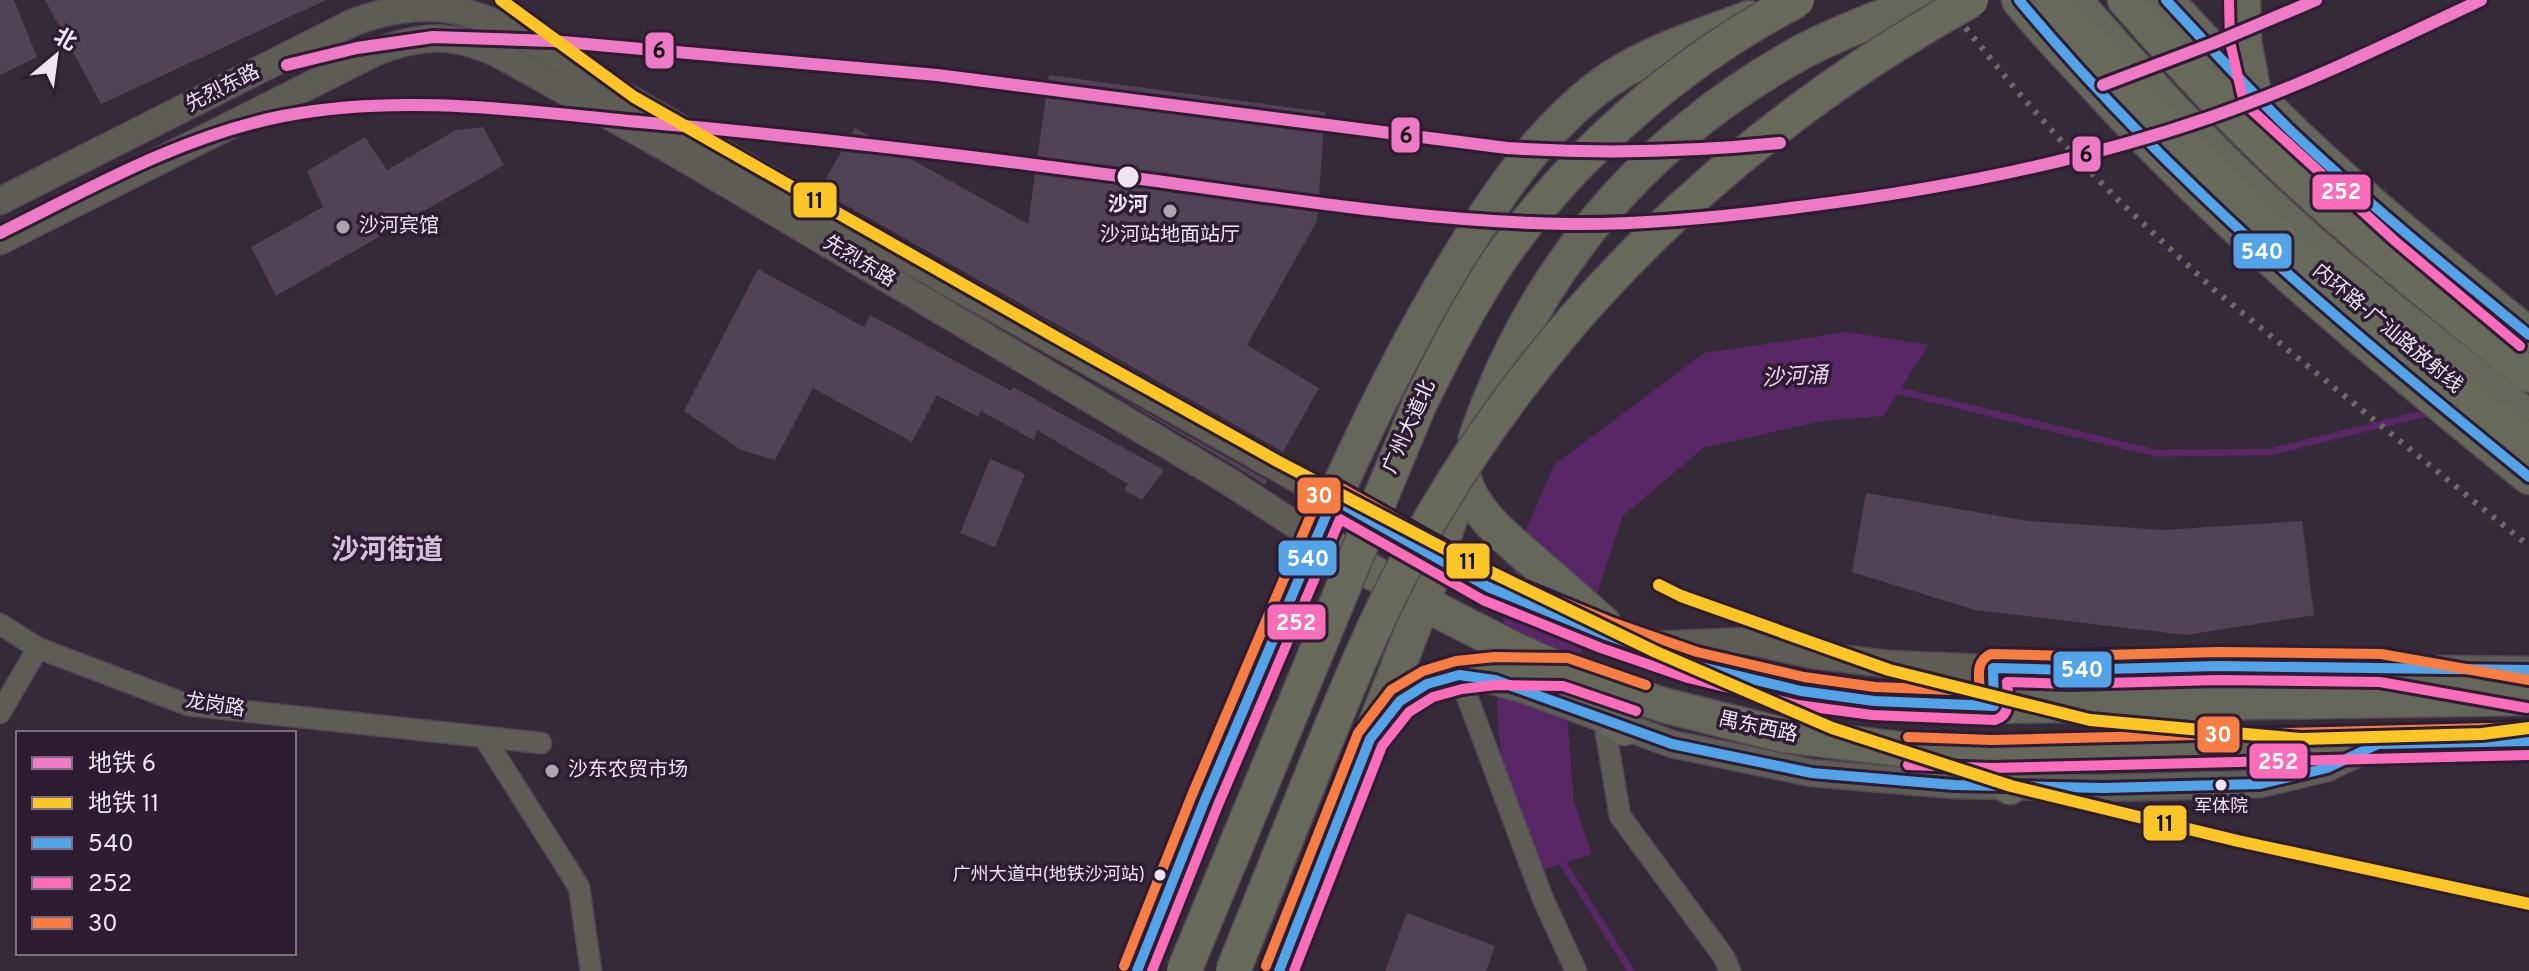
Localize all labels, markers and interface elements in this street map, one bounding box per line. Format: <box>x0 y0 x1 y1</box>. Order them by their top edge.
north arrow <box>16 16 96 96</box>
text: 北 <box>48 24 81 58</box>
line badge: 6 <box>644 31 675 70</box>
text: 6 <box>652 39 666 66</box>
street label: 先烈东路 <box>181 59 265 119</box>
line badge: 6 <box>1390 116 1421 154</box>
text: 6 <box>1399 124 1413 151</box>
line badge: 6 <box>2071 135 2102 173</box>
text: 6 <box>2079 143 2093 170</box>
marker: 沙河 <box>1115 164 1141 190</box>
line badge: 252 <box>2311 173 2372 211</box>
text: 252 <box>2321 180 2361 207</box>
line badge: 11 <box>792 181 838 219</box>
text: 11 <box>806 189 824 216</box>
place label: 沙河 <box>1108 193 1148 219</box>
marker: 沙河站地面站厅 <box>1161 202 1179 220</box>
place label: 沙河宾馆 <box>359 214 439 240</box>
marker: 沙河宾馆 <box>334 218 352 236</box>
place label: 沙河站地面站厅 <box>1100 223 1240 249</box>
street label: 先烈东路 <box>818 230 900 294</box>
line badge: 540 <box>2232 232 2293 270</box>
text: 540 <box>2241 240 2283 267</box>
street label: 内环路-广汕路放射线 <box>2307 259 2467 399</box>
water label: 沙河涌 <box>1761 363 1832 393</box>
street label: 广州大道北 <box>1378 376 1442 478</box>
line badge: 30 <box>1296 476 1342 515</box>
text: 30 <box>1305 484 1333 511</box>
district label: 沙河街道 <box>331 534 443 570</box>
line badge: 540 <box>1277 539 1338 577</box>
line badge: 11 <box>1445 542 1491 580</box>
text: 540 <box>1287 547 1329 574</box>
text: 11 <box>1459 550 1477 577</box>
line badge: 252 <box>1266 603 1327 641</box>
text: 252 <box>1276 611 1316 638</box>
line badge: 540 <box>2052 650 2113 689</box>
text: 540 <box>2061 658 2103 685</box>
street label: 龙岗路 <box>183 688 247 724</box>
street label: 禺东西路 <box>1716 707 1800 749</box>
line badge: 30 <box>2196 715 2241 754</box>
text: 30 <box>2204 723 2232 750</box>
legend <box>16 731 296 955</box>
line badge: 252 <box>2248 742 2309 780</box>
text: 地铁 6 <box>88 750 156 780</box>
text: 252 <box>2258 750 2298 777</box>
place label: 沙东农贸市场 <box>568 758 688 784</box>
marker: 沙东农贸市场 <box>543 762 561 780</box>
marker: 军体院 <box>2213 777 2229 793</box>
text: 地铁 11 <box>88 790 160 820</box>
place label: 军体院 <box>2194 796 2248 819</box>
line badge: 11 <box>2142 804 2188 842</box>
text: 11 <box>2156 812 2174 839</box>
text: 540 <box>88 830 134 860</box>
place label: 广州大道中(地铁沙河站) <box>953 864 1145 887</box>
marker: 广州大道中(地铁沙河站) <box>1152 867 1168 883</box>
text: 252 <box>88 870 132 900</box>
text: 30 <box>88 910 118 940</box>

